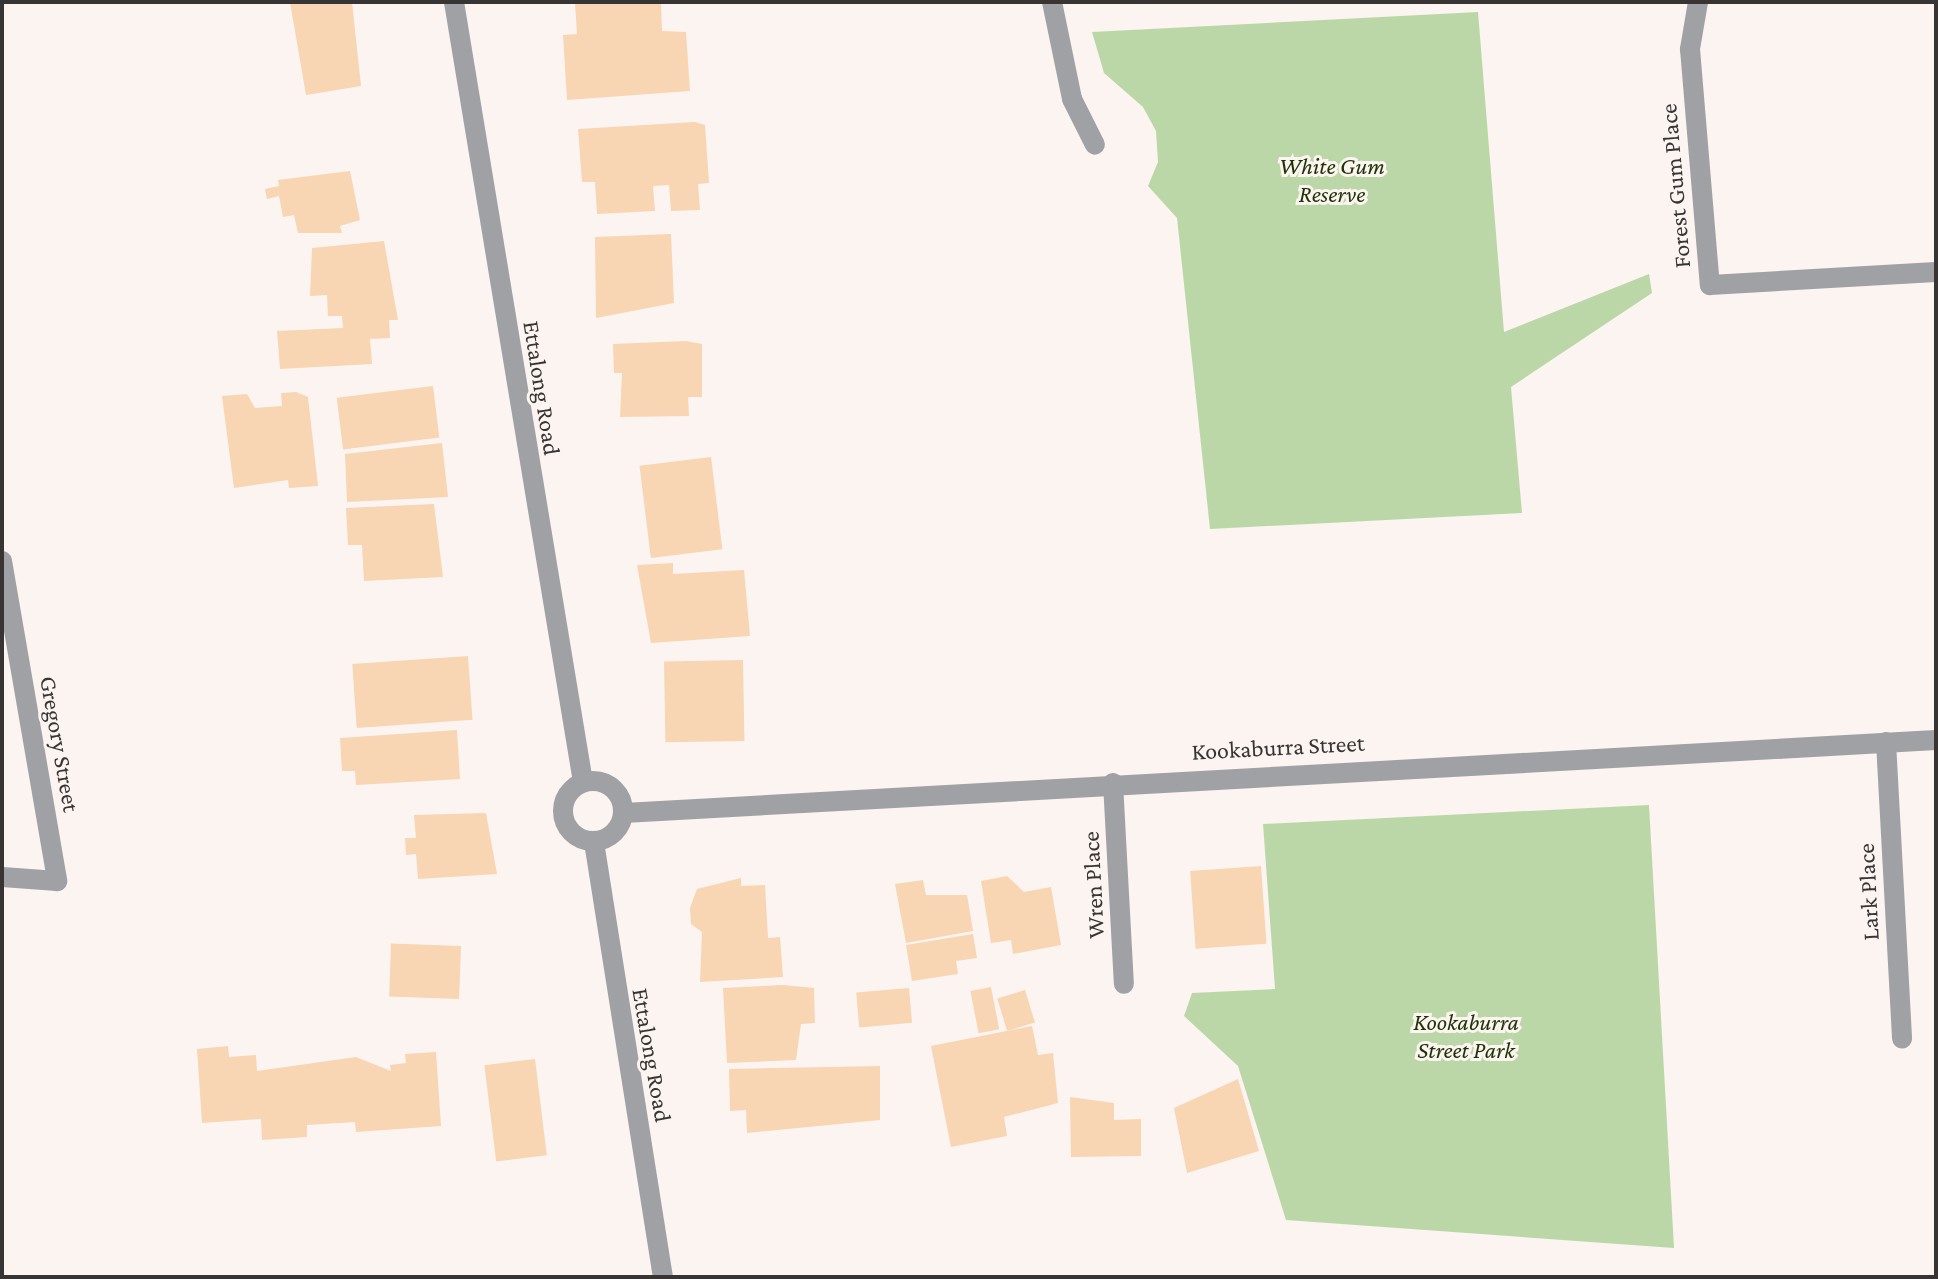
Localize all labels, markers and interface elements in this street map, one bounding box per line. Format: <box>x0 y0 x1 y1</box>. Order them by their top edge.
street label: Forest Gum Place <box>1653 102 1697 270</box>
park label: White Gum Reserve <box>1279 152 1385 208</box>
street label: Ettalong Road <box>517 319 567 457</box>
street label: Gregory Street <box>34 674 86 814</box>
street label: Kookaburra Street <box>1191 728 1365 766</box>
street label: Wren Place <box>1076 831 1110 939</box>
street label: Lark Place <box>1851 843 1885 941</box>
street label: Ettalong Road <box>626 986 678 1124</box>
park label: Kookaburra Street Park <box>1413 1008 1519 1064</box>

